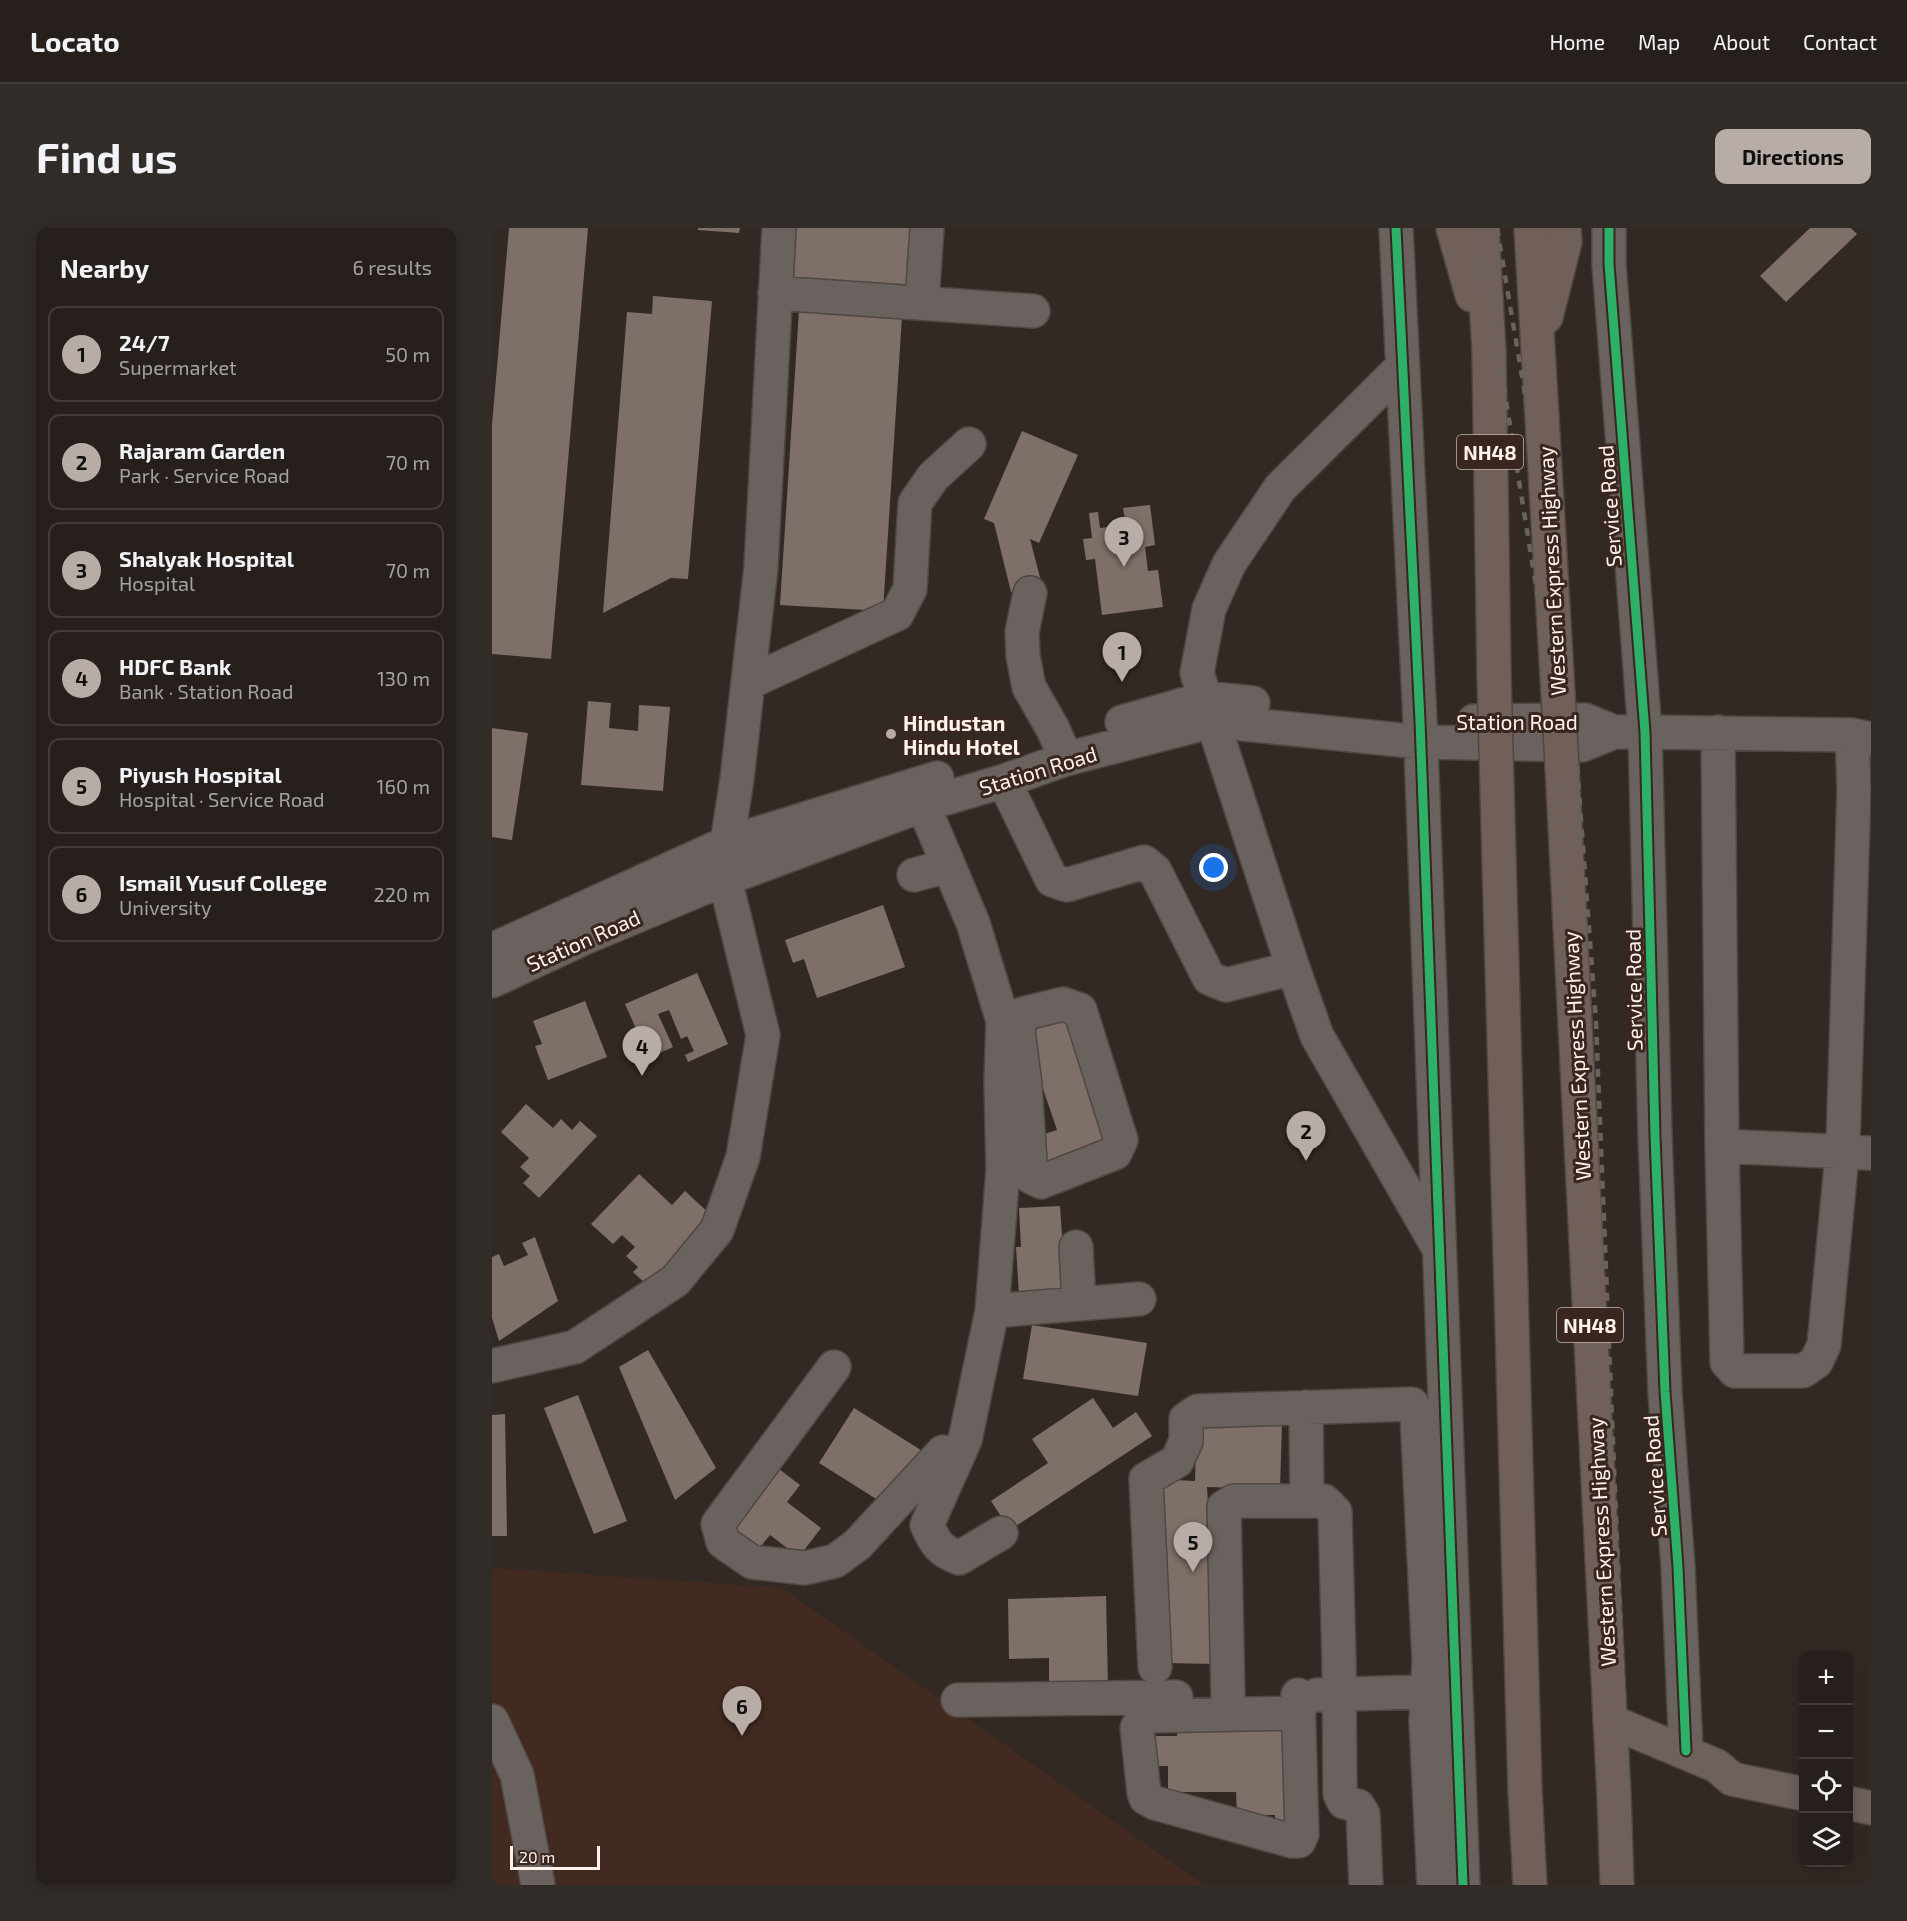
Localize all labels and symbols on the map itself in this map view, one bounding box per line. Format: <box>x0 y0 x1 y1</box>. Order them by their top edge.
road number: NH48 <box>1457 435 1523 469</box>
street label: Service Road <box>1592 444 1626 568</box>
street label: Western Express Highway <box>1532 446 1570 696</box>
pin: 3 <box>1104 518 1144 567</box>
pin: 1 <box>1102 632 1142 682</box>
street label: Station Road <box>1456 709 1578 734</box>
place label: Hindustan Hindu Hotel <box>903 710 1020 759</box>
marker: Hindustan Hindu Hotel <box>884 727 898 741</box>
street label: Station Road <box>976 740 1100 800</box>
your location <box>1199 853 1228 882</box>
street label: Station Road <box>522 904 644 976</box>
street label: Service Road <box>1619 929 1647 1051</box>
street label: Western Express Highway <box>1557 931 1595 1181</box>
pin: 4 <box>622 1026 662 1076</box>
pin: 2 <box>1286 1112 1326 1161</box>
road number: NH48 <box>1557 1308 1623 1342</box>
street label: Service Road <box>1637 1414 1671 1538</box>
street label: Western Express Highway <box>1582 1417 1620 1667</box>
pin: 5 <box>1174 1522 1212 1572</box>
pin: 6 <box>722 1686 762 1736</box>
scale bar <box>510 1843 600 1870</box>

